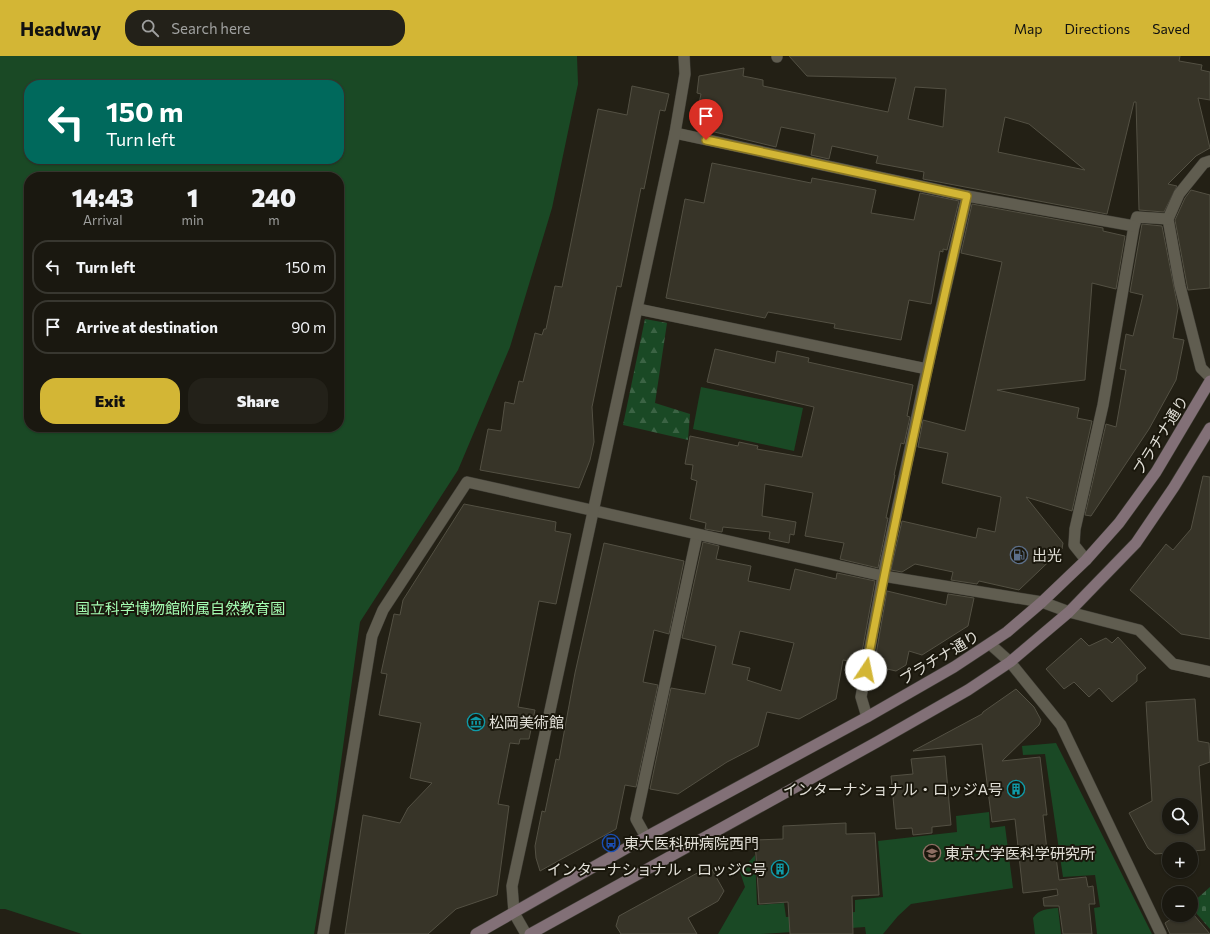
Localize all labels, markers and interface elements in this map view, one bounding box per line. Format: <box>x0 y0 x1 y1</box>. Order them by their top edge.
search box <box>125 10 405 46</box>
text: Headway <box>20 17 101 40</box>
icon: search <box>139 17 161 39</box>
text: Search here <box>171 19 251 37</box>
text: Map <box>1014 20 1043 37</box>
text: Directions <box>1065 20 1130 37</box>
text: Saved <box>1152 20 1190 37</box>
text: 150 m <box>106 94 183 128</box>
icon: left <box>40 96 92 148</box>
pin <box>689 99 723 140</box>
icon: arrive <box>695 105 717 127</box>
text: Turn left <box>106 128 175 150</box>
text: 14:43 <box>72 183 134 212</box>
text: 1 <box>187 183 198 212</box>
text: 240 <box>252 183 296 212</box>
text: Arrival <box>83 212 122 228</box>
text: min <box>182 212 204 228</box>
text: m <box>268 212 280 228</box>
icon: left <box>42 256 64 278</box>
text: Turn left <box>76 258 135 276</box>
text: 150 m <box>285 258 326 276</box>
icon: arrive <box>42 316 64 338</box>
text: Arrive at destination <box>76 318 218 336</box>
text: 90 m <box>291 318 326 336</box>
button: Exit <box>40 378 180 424</box>
button: Share <box>188 378 328 424</box>
street label: プラチナ通り <box>1129 392 1191 478</box>
fuel station icon: 出光 <box>1009 545 1029 565</box>
place label: 出光 <box>1032 546 1062 564</box>
park label: 国立科学博物館附属自然教育園 <box>75 599 285 617</box>
street label: プラチナ通り <box>896 626 982 688</box>
position arrow <box>845 649 887 691</box>
museum icon: 松岡美術館 <box>466 712 486 732</box>
place label: 松岡美術館 <box>489 713 564 731</box>
building icon: インターナショナル・ロッジA号 <box>1006 779 1026 799</box>
place label: インターナショナル・ロッジA号 <box>783 780 1003 798</box>
map controls <box>1162 798 1198 922</box>
button: search <box>1162 798 1198 834</box>
bus stop icon: 東大医科研病院西門 <box>601 833 621 853</box>
place label: 東大医科研病院西門 <box>624 834 759 852</box>
button: + <box>1162 842 1198 878</box>
school or university icon: 東京大学医科学研究所 <box>922 843 942 863</box>
place label: 東京大学医科学研究所 <box>945 844 1095 862</box>
building icon: インターナショナル・ロッジC号 <box>770 859 790 879</box>
place label: インターナショナル・ロッジC号 <box>547 860 767 878</box>
button: − <box>1162 886 1198 922</box>

